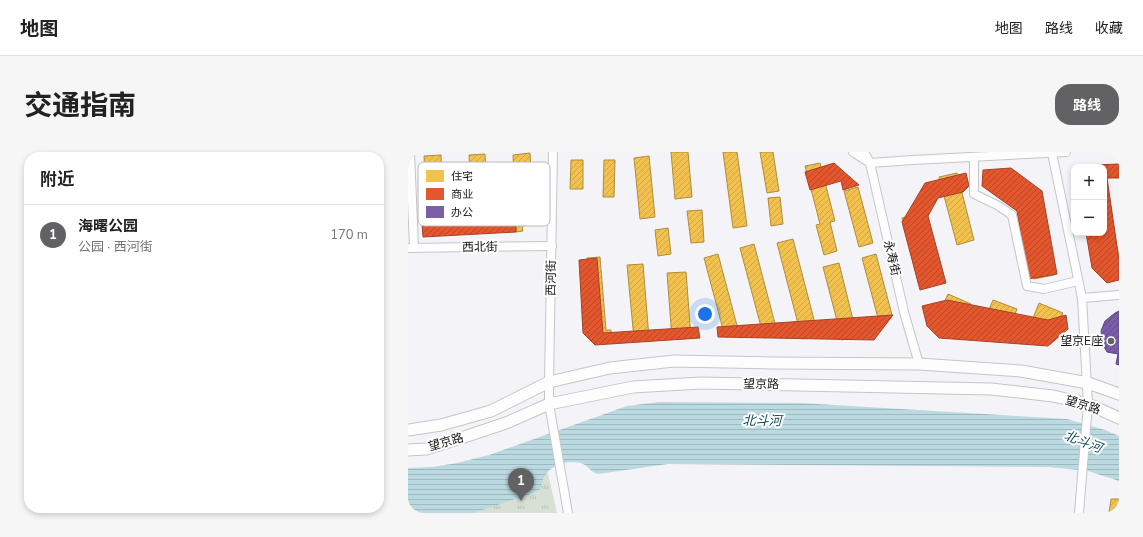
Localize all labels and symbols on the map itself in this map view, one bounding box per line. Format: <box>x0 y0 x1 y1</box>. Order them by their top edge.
legend <box>418 162 550 226</box>
text: 住宅 <box>451 169 473 184</box>
text: 商业 <box>451 187 473 202</box>
text: 办公 <box>451 205 473 220</box>
street label: 西北街 <box>462 239 498 255</box>
street label: 永寿街 <box>880 239 904 277</box>
street label: 西河街 <box>543 260 559 296</box>
your location <box>695 304 715 324</box>
place label: 望京E座 <box>1060 333 1103 349</box>
marker: 望京E座 <box>1106 336 1116 346</box>
street label: 望京路 <box>743 376 779 392</box>
street label: 望京路 <box>1063 392 1103 418</box>
water label: 北斗河 <box>742 412 785 430</box>
water label: 北斗河 <box>1062 427 1107 458</box>
street label: 望京路 <box>426 429 466 455</box>
pin: 1 <box>508 468 534 501</box>

